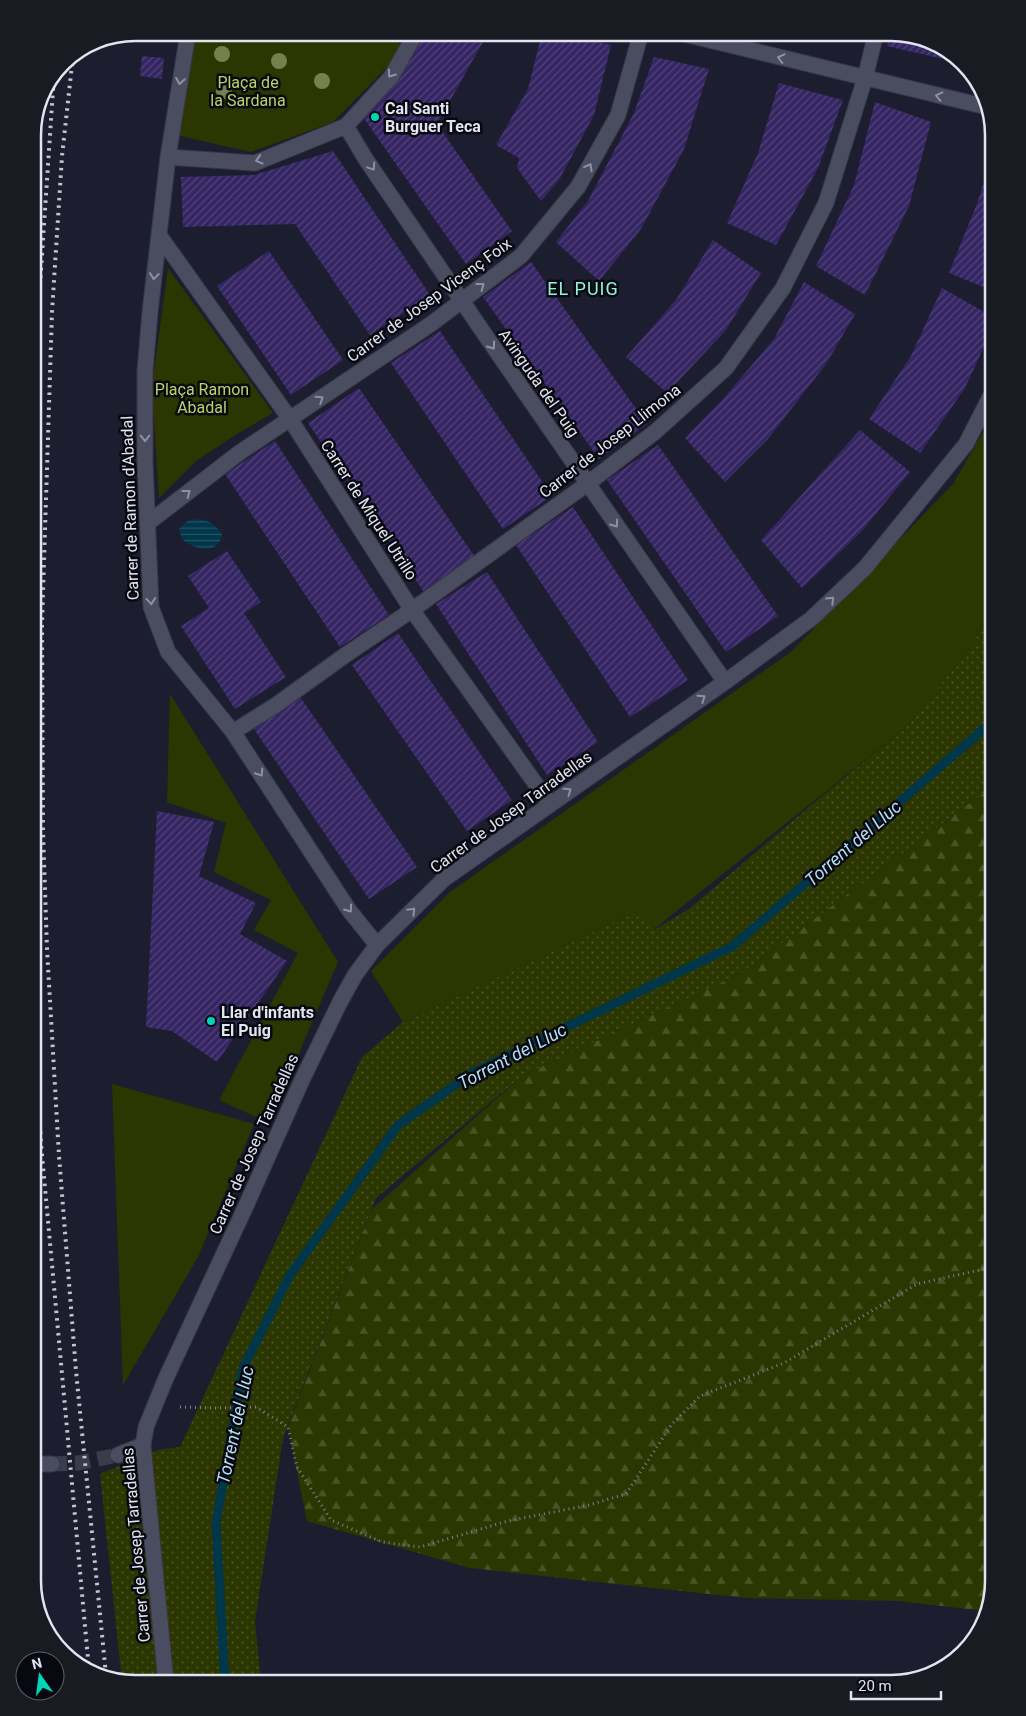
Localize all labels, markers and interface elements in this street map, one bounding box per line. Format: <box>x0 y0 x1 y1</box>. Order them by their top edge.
one-way arrow <box>777 53 786 64</box>
one-way arrow <box>388 69 397 78</box>
park label: Plaça de la Sardana <box>210 73 286 110</box>
one-way arrow <box>176 76 186 85</box>
one-way arrow <box>935 91 944 102</box>
place label: Cal Santi Burguer Teca <box>385 99 481 136</box>
marker: Cal Santi Burguer Teca <box>369 111 381 123</box>
one-way arrow <box>255 155 264 165</box>
one-way arrow <box>366 162 375 171</box>
one-way arrow <box>583 163 593 172</box>
street label: Carrer de Josep Vicenç Foix <box>343 234 515 366</box>
one-way arrow <box>149 273 160 281</box>
district label: EL PUIG <box>547 278 619 299</box>
one-way arrow <box>475 283 485 292</box>
street label: Avinguda del Puig <box>495 325 583 441</box>
one-way arrow <box>486 340 495 349</box>
park label: Plaça Ramon Abadal <box>155 380 249 417</box>
street label: Carrer de Josep Llimona <box>536 380 684 502</box>
one-way arrow <box>314 396 323 405</box>
street label: Carrer de Ramon d'Abadal <box>117 416 143 600</box>
one-way arrow <box>140 435 150 443</box>
street label: Carrer de Miquel Utrillo <box>317 436 421 584</box>
one-way arrow <box>181 490 191 499</box>
one-way arrow <box>609 518 618 528</box>
one-way arrow <box>145 597 156 605</box>
one-way arrow <box>826 597 835 606</box>
one-way arrow <box>696 695 706 704</box>
street label: Carrer de Josep Tarradellas <box>426 747 596 877</box>
one-way arrow <box>254 768 263 777</box>
one-way arrow <box>563 788 572 797</box>
water label: Torrent del Lluc <box>801 796 905 890</box>
one-way arrow <box>343 903 352 913</box>
one-way arrow <box>406 908 415 917</box>
place label: Llar d'infants El Puig <box>221 1003 314 1040</box>
marker: Llar d'infants El Puig <box>205 1015 217 1027</box>
water label: Torrent del Lluc <box>454 1018 570 1094</box>
street label: Carrer de Josep Tarradellas <box>206 1051 302 1237</box>
water label: Torrent del Lluc <box>212 1364 258 1486</box>
street label: Carrer de Josep Tarradellas <box>118 1447 154 1643</box>
north arrow <box>15 1651 65 1701</box>
text: N <box>30 1654 44 1672</box>
scale bar <box>851 1668 941 1700</box>
text: 20 m <box>858 1677 892 1695</box>

